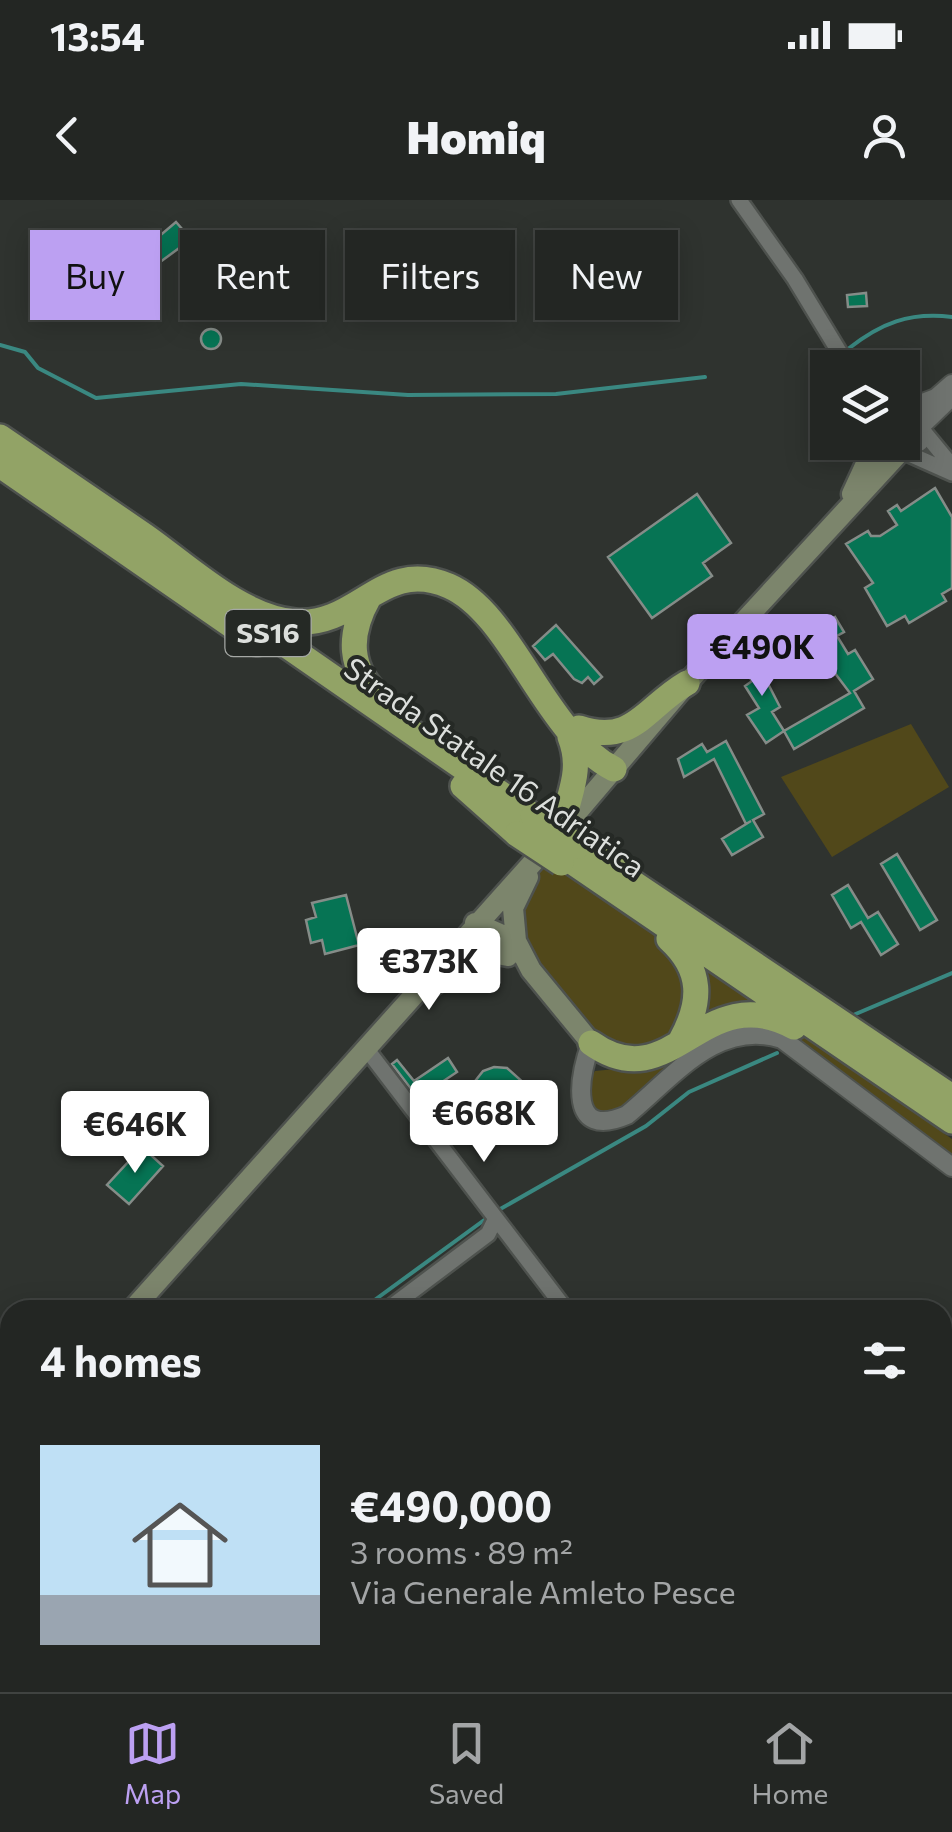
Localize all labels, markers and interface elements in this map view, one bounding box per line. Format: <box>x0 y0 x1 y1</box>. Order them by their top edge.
text: 13:54 <box>50 12 145 59</box>
icon: back <box>40 108 95 163</box>
text: Homiq <box>406 108 546 163</box>
icon: person <box>857 108 912 163</box>
chip: Buy <box>30 230 160 320</box>
chip: Rent <box>180 230 325 320</box>
chip: Filters <box>345 230 515 320</box>
chip: New <box>535 230 678 320</box>
map controls <box>810 350 920 460</box>
button: layers <box>810 350 920 460</box>
road number: SS16 <box>226 610 310 656</box>
pin: €490K <box>692 614 832 699</box>
text: €490K <box>709 626 815 666</box>
street label: Strada Statale 16 Adriatica <box>338 648 653 884</box>
pin: €373K <box>359 928 499 1013</box>
text: €373K <box>379 940 479 980</box>
pin: €668K <box>414 1080 554 1165</box>
pin: €646K <box>65 1091 205 1176</box>
text: €668K <box>432 1092 536 1132</box>
text: €646K <box>83 1103 187 1143</box>
icon: filters <box>857 1333 912 1388</box>
text: 4 homes <box>40 1334 202 1386</box>
text: €490,000 <box>350 1479 552 1531</box>
icon: home <box>120 1485 240 1605</box>
text: 3 rooms · 89 m² <box>350 1531 573 1571</box>
text: Via Generale Amleto Pesce <box>350 1571 736 1611</box>
tab: Map <box>124 1716 181 1810</box>
tab: Saved <box>429 1716 504 1810</box>
tab: Home <box>751 1716 828 1810</box>

